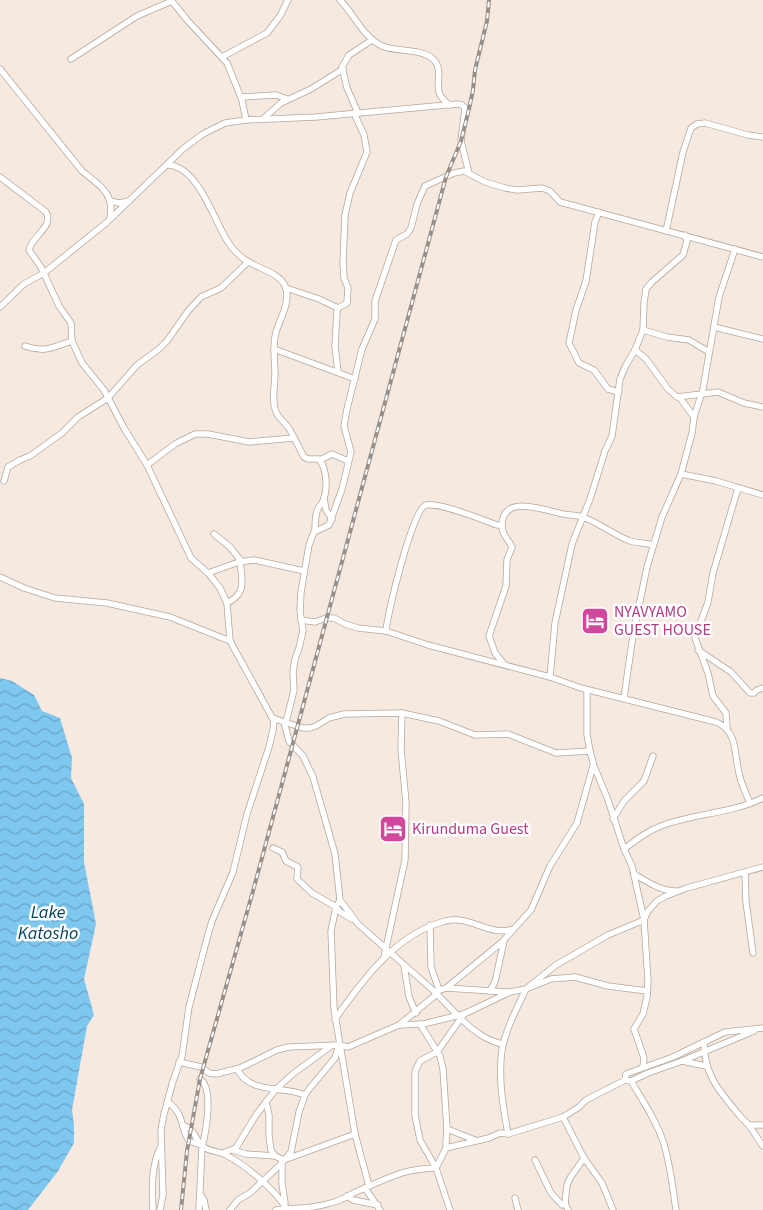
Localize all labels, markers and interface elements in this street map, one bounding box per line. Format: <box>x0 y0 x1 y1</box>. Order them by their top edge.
place label: NYAVYAMO GUEST HOUSE <box>614 601 711 641</box>
hotel icon: NYAVYAMO GUEST HOUSE <box>580 606 610 636</box>
hotel icon: Kirunduma Guest <box>378 814 408 844</box>
place label: Kirunduma Guest <box>412 818 529 840</box>
water label: Lake Katosho <box>18 900 78 946</box>

